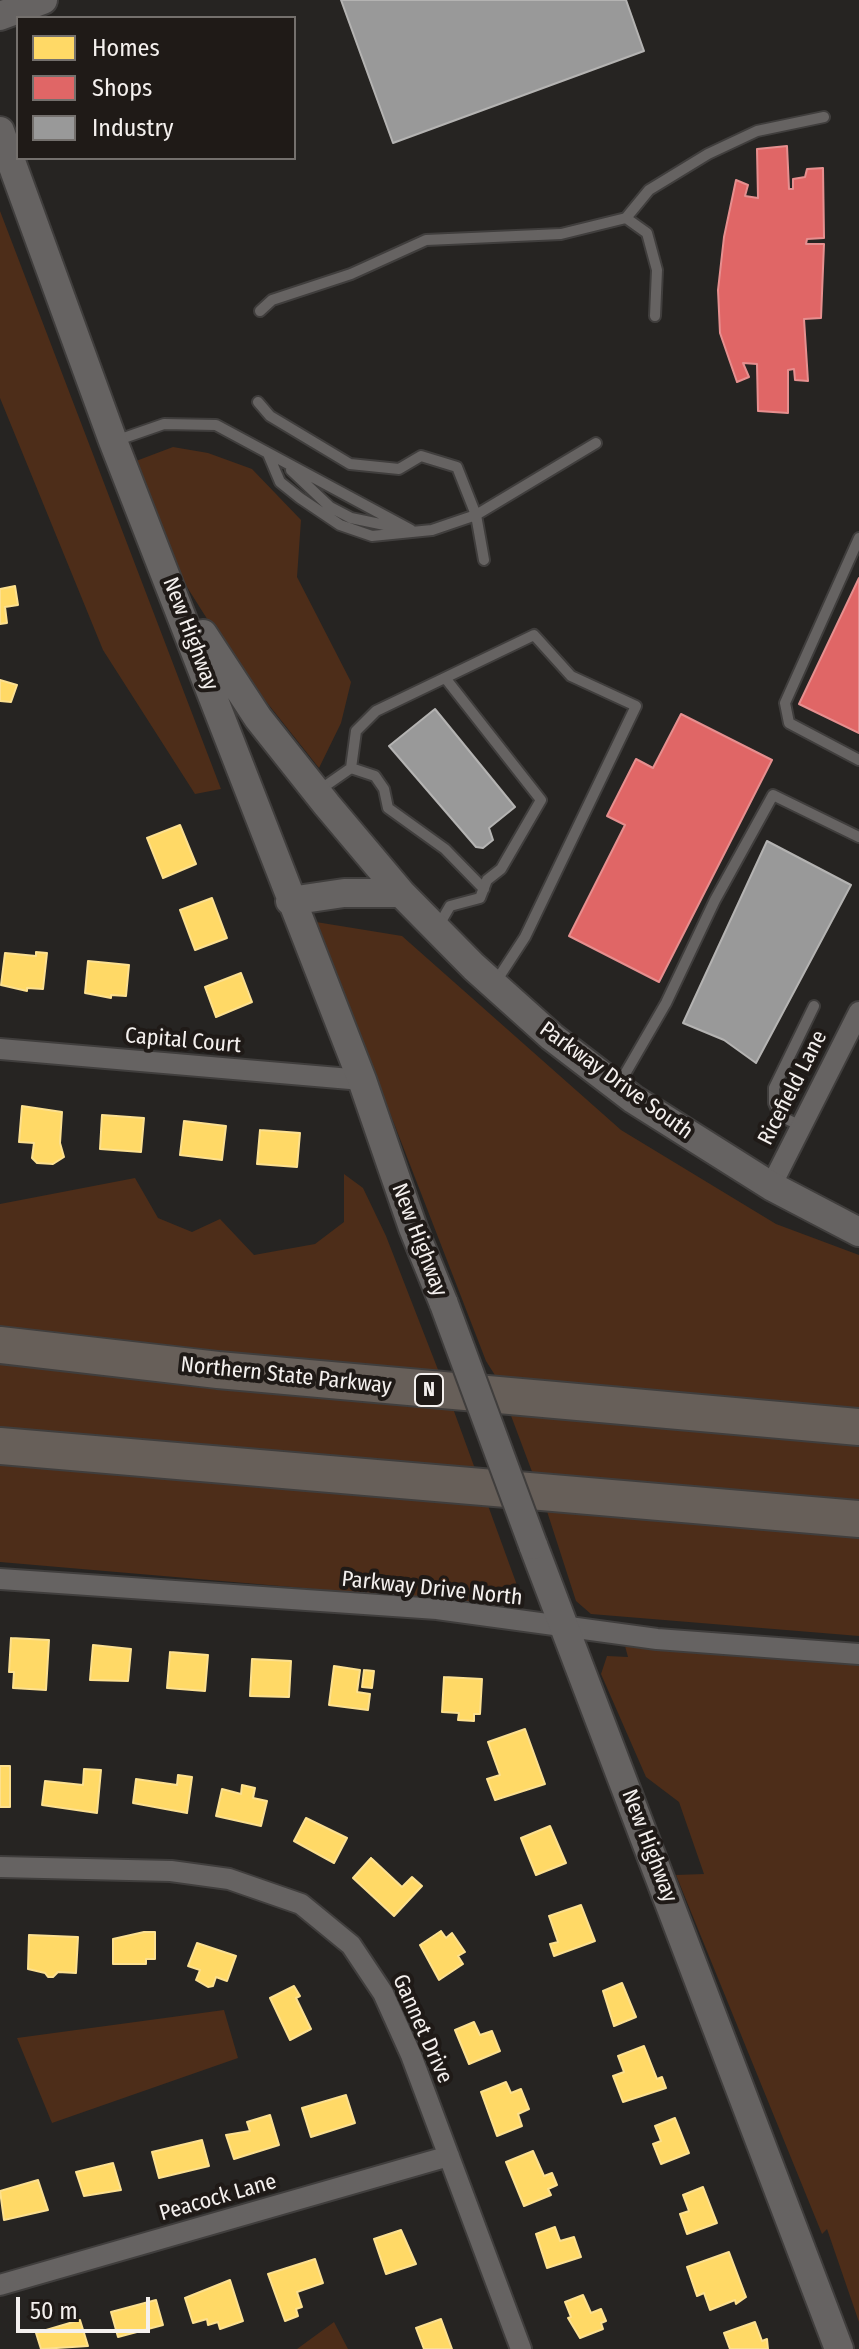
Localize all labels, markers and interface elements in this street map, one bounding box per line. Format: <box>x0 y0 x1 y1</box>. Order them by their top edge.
legend <box>16 16 296 160</box>
text: Homes <box>92 34 160 62</box>
text: Shops <box>92 74 152 102</box>
text: Industry <box>92 114 174 142</box>
street label: New Highway <box>156 574 224 694</box>
street label: Parkway Drive South <box>534 1016 698 1146</box>
street label: Capital Court <box>124 1023 242 1059</box>
street label: Ricefield Lane <box>753 1026 833 1150</box>
street label: New Highway <box>385 1180 453 1300</box>
street label: Northern State Parkway <box>179 1352 393 1400</box>
road number: N <box>415 1374 443 1406</box>
street label: Parkway Drive North <box>340 1566 524 1612</box>
street label: New Highway <box>615 1786 683 1906</box>
street label: Gannet Drive <box>386 1970 458 2088</box>
street label: Peacock Lane <box>156 2169 280 2227</box>
scale bar <box>20 2281 154 2331</box>
text: 50 m <box>30 2297 78 2325</box>

